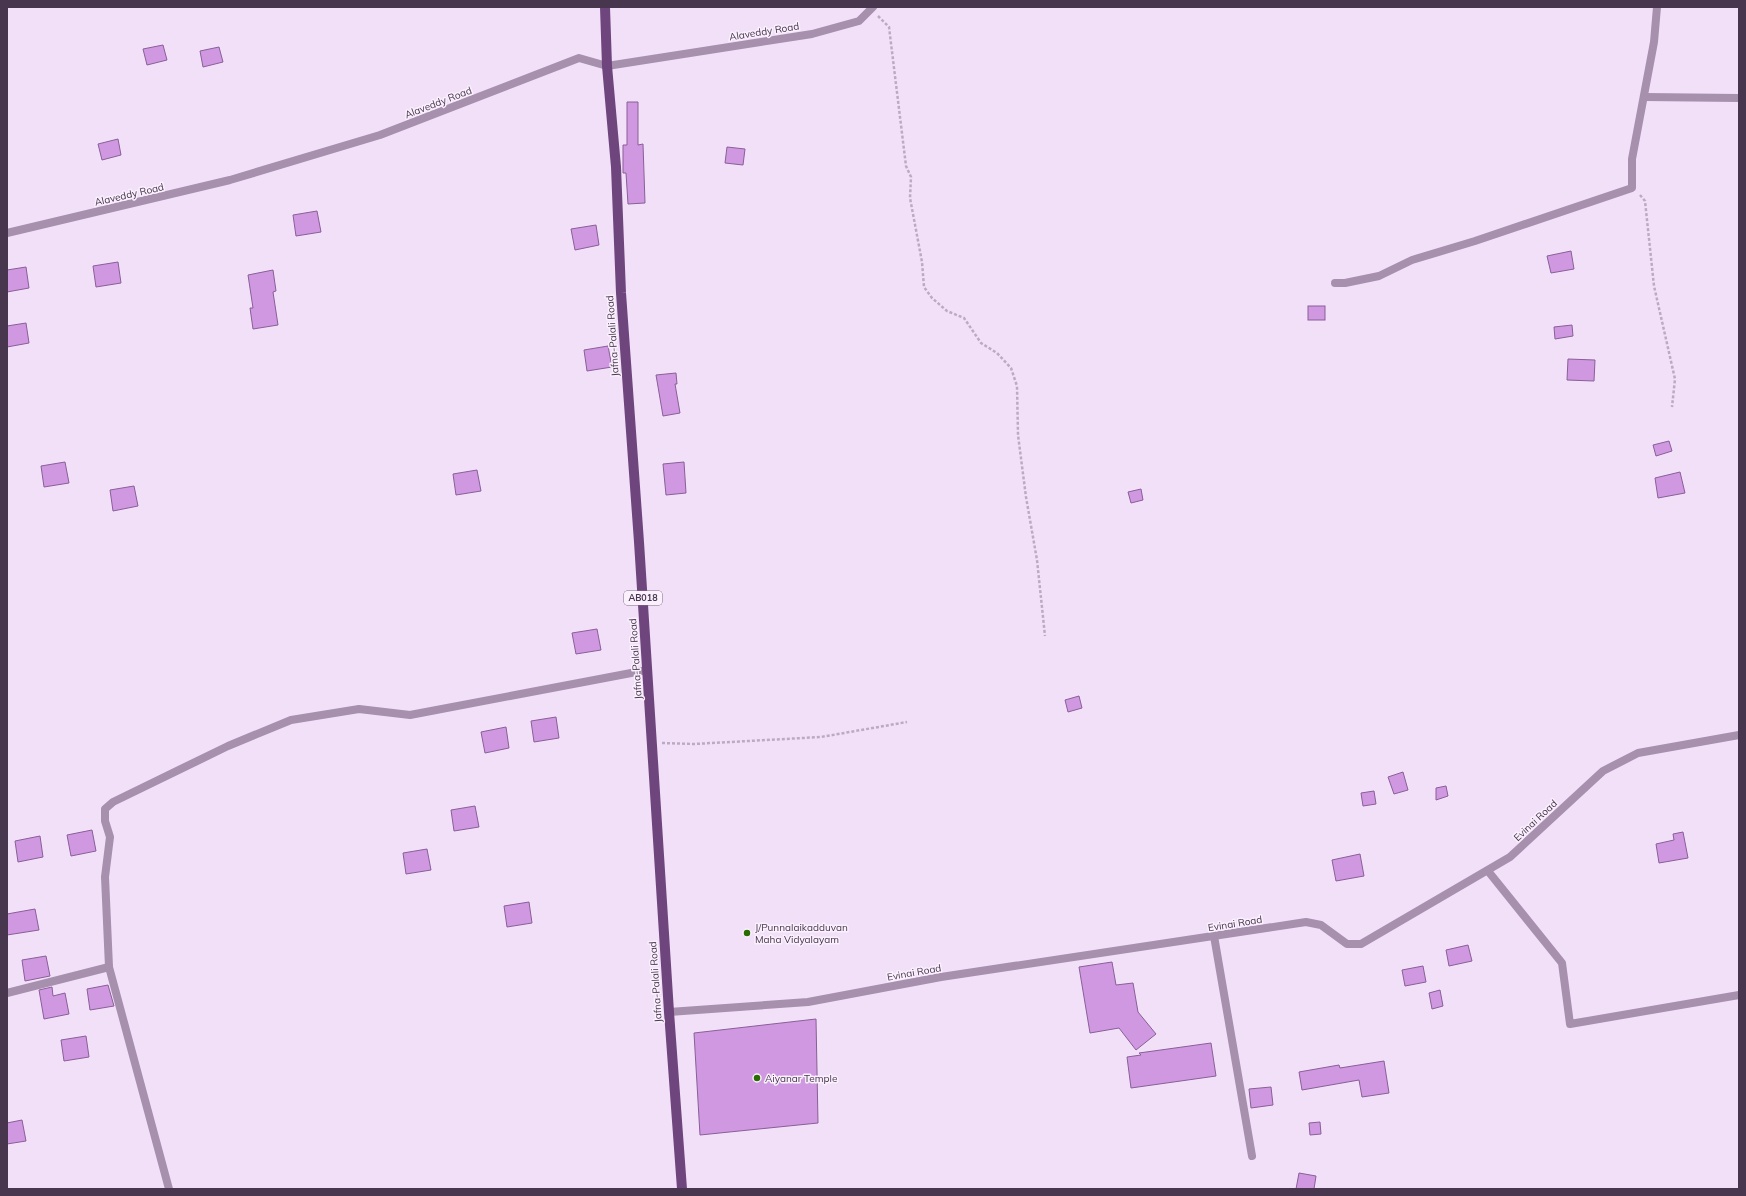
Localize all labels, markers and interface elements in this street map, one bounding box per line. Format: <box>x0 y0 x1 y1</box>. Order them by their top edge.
street label: Alaveddy Road <box>728 20 800 43</box>
street label: Alaveddy Road <box>403 84 474 121</box>
street label: Alaveddy Road <box>93 180 165 209</box>
street label: Jafna-Palali Road <box>603 295 622 377</box>
road number: AB018 <box>624 591 662 605</box>
street label: Jafna-Palali Road <box>626 618 645 700</box>
street label: Evinai Road <box>1511 797 1560 844</box>
street label: Evinai Road <box>1207 913 1263 934</box>
place label: J/Punnalaikadduvan Maha Vidyalayam <box>755 921 848 946</box>
marker: J/Punnalaikadduvan Maha Vidyalayam <box>742 928 752 938</box>
street label: Jafna-Palali Road <box>646 941 665 1023</box>
street label: Evinai Road <box>886 961 942 984</box>
place label: Aiyanar Temple <box>765 1072 837 1085</box>
marker: Aiyanar Temple <box>752 1073 762 1083</box>

